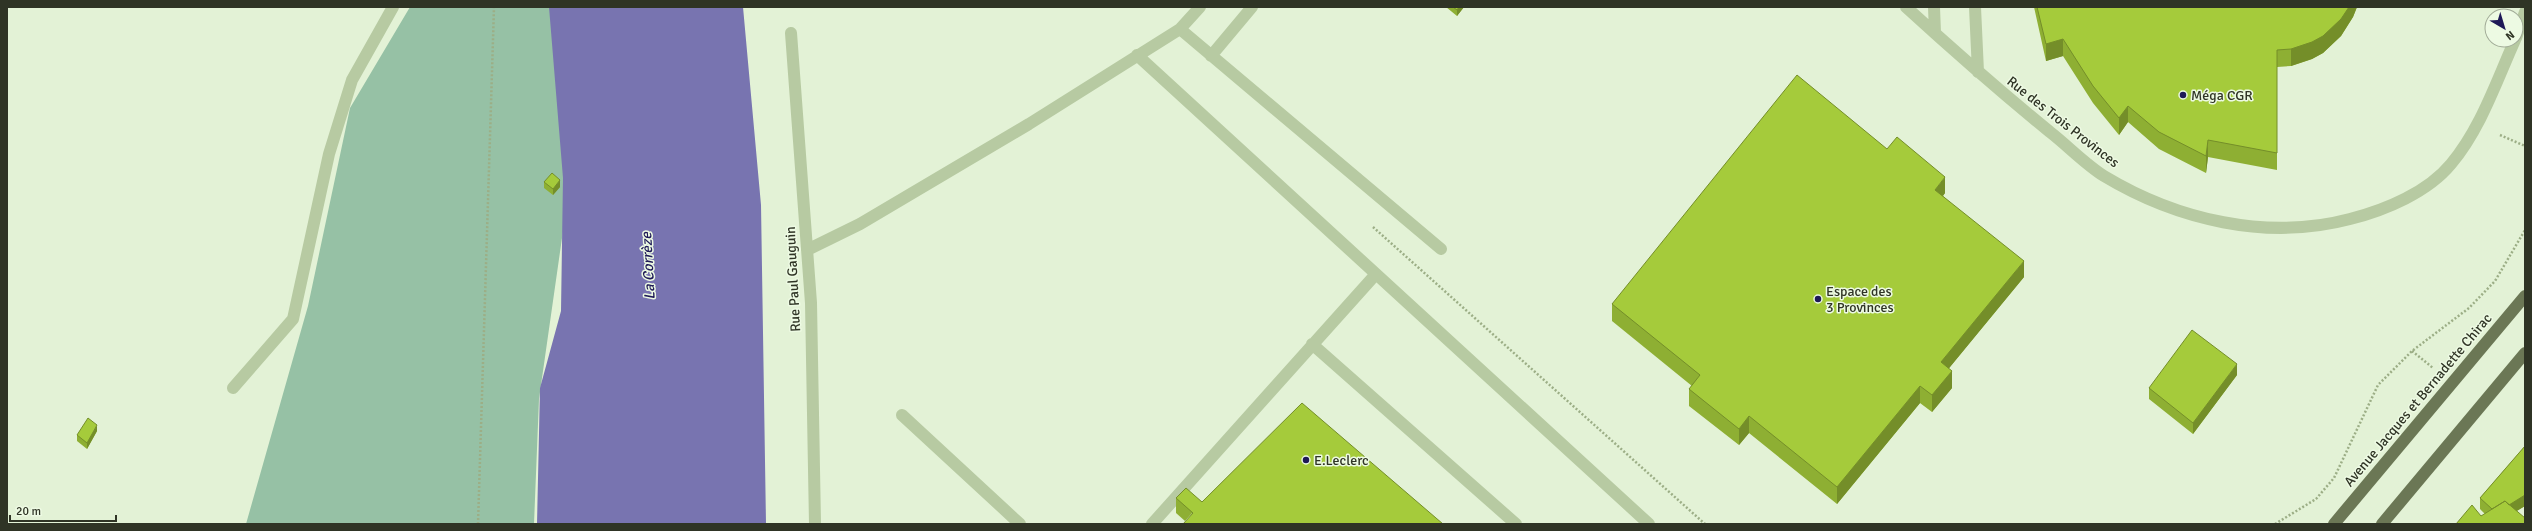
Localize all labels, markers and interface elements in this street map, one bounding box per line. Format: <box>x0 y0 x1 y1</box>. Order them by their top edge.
north arrow <box>2484 8 2524 48</box>
text: N <box>2503 28 2517 43</box>
street label: Rue des Trois Provinces <box>2003 73 2123 171</box>
place label: Méga CGR <box>2191 87 2253 104</box>
marker: Méga CGR <box>2178 90 2188 100</box>
street label: Rue Paul Gauguin <box>782 226 804 332</box>
water label: La Corrèze <box>637 230 659 300</box>
place label: Espace des 3 Provinces <box>1826 283 1894 316</box>
marker: Espace des 3 Provinces <box>1813 294 1823 304</box>
street label: Avenue Jacques et Bernadette Chirac <box>2341 310 2496 490</box>
place label: E.Leclerc <box>1314 452 1369 469</box>
marker: E.Leclerc <box>1301 455 1311 465</box>
scale bar <box>10 497 116 523</box>
text: 20 m <box>16 504 41 519</box>

